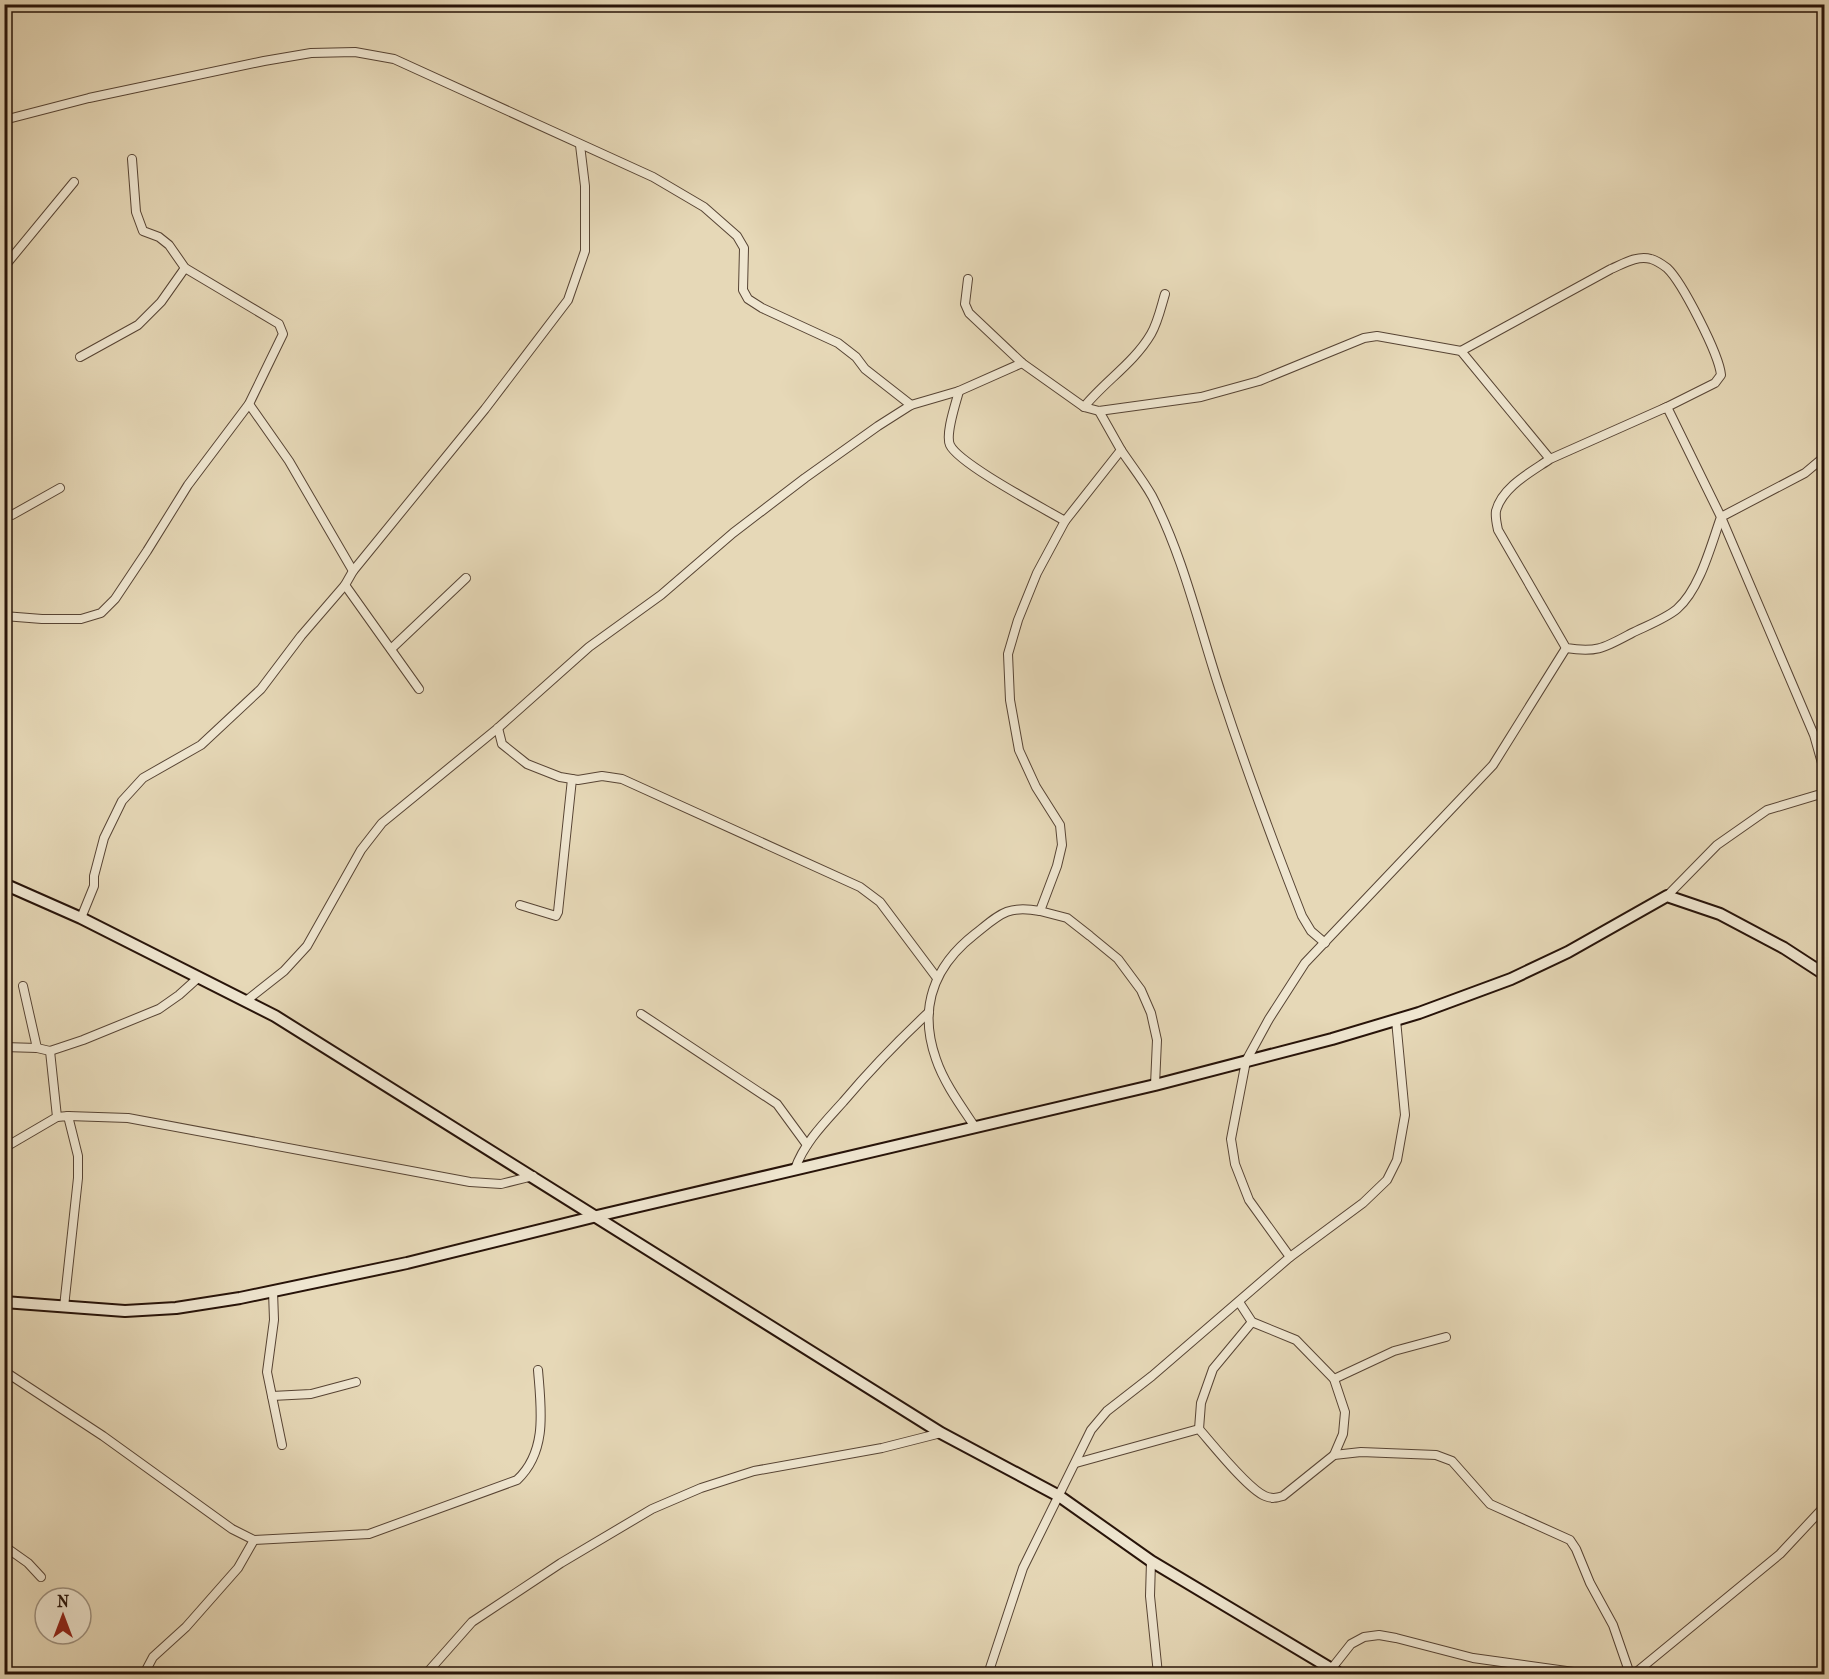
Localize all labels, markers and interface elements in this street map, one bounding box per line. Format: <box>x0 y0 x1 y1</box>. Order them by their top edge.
north arrow <box>33 1586 93 1646</box>
text: N <box>57 1592 70 1611</box>

